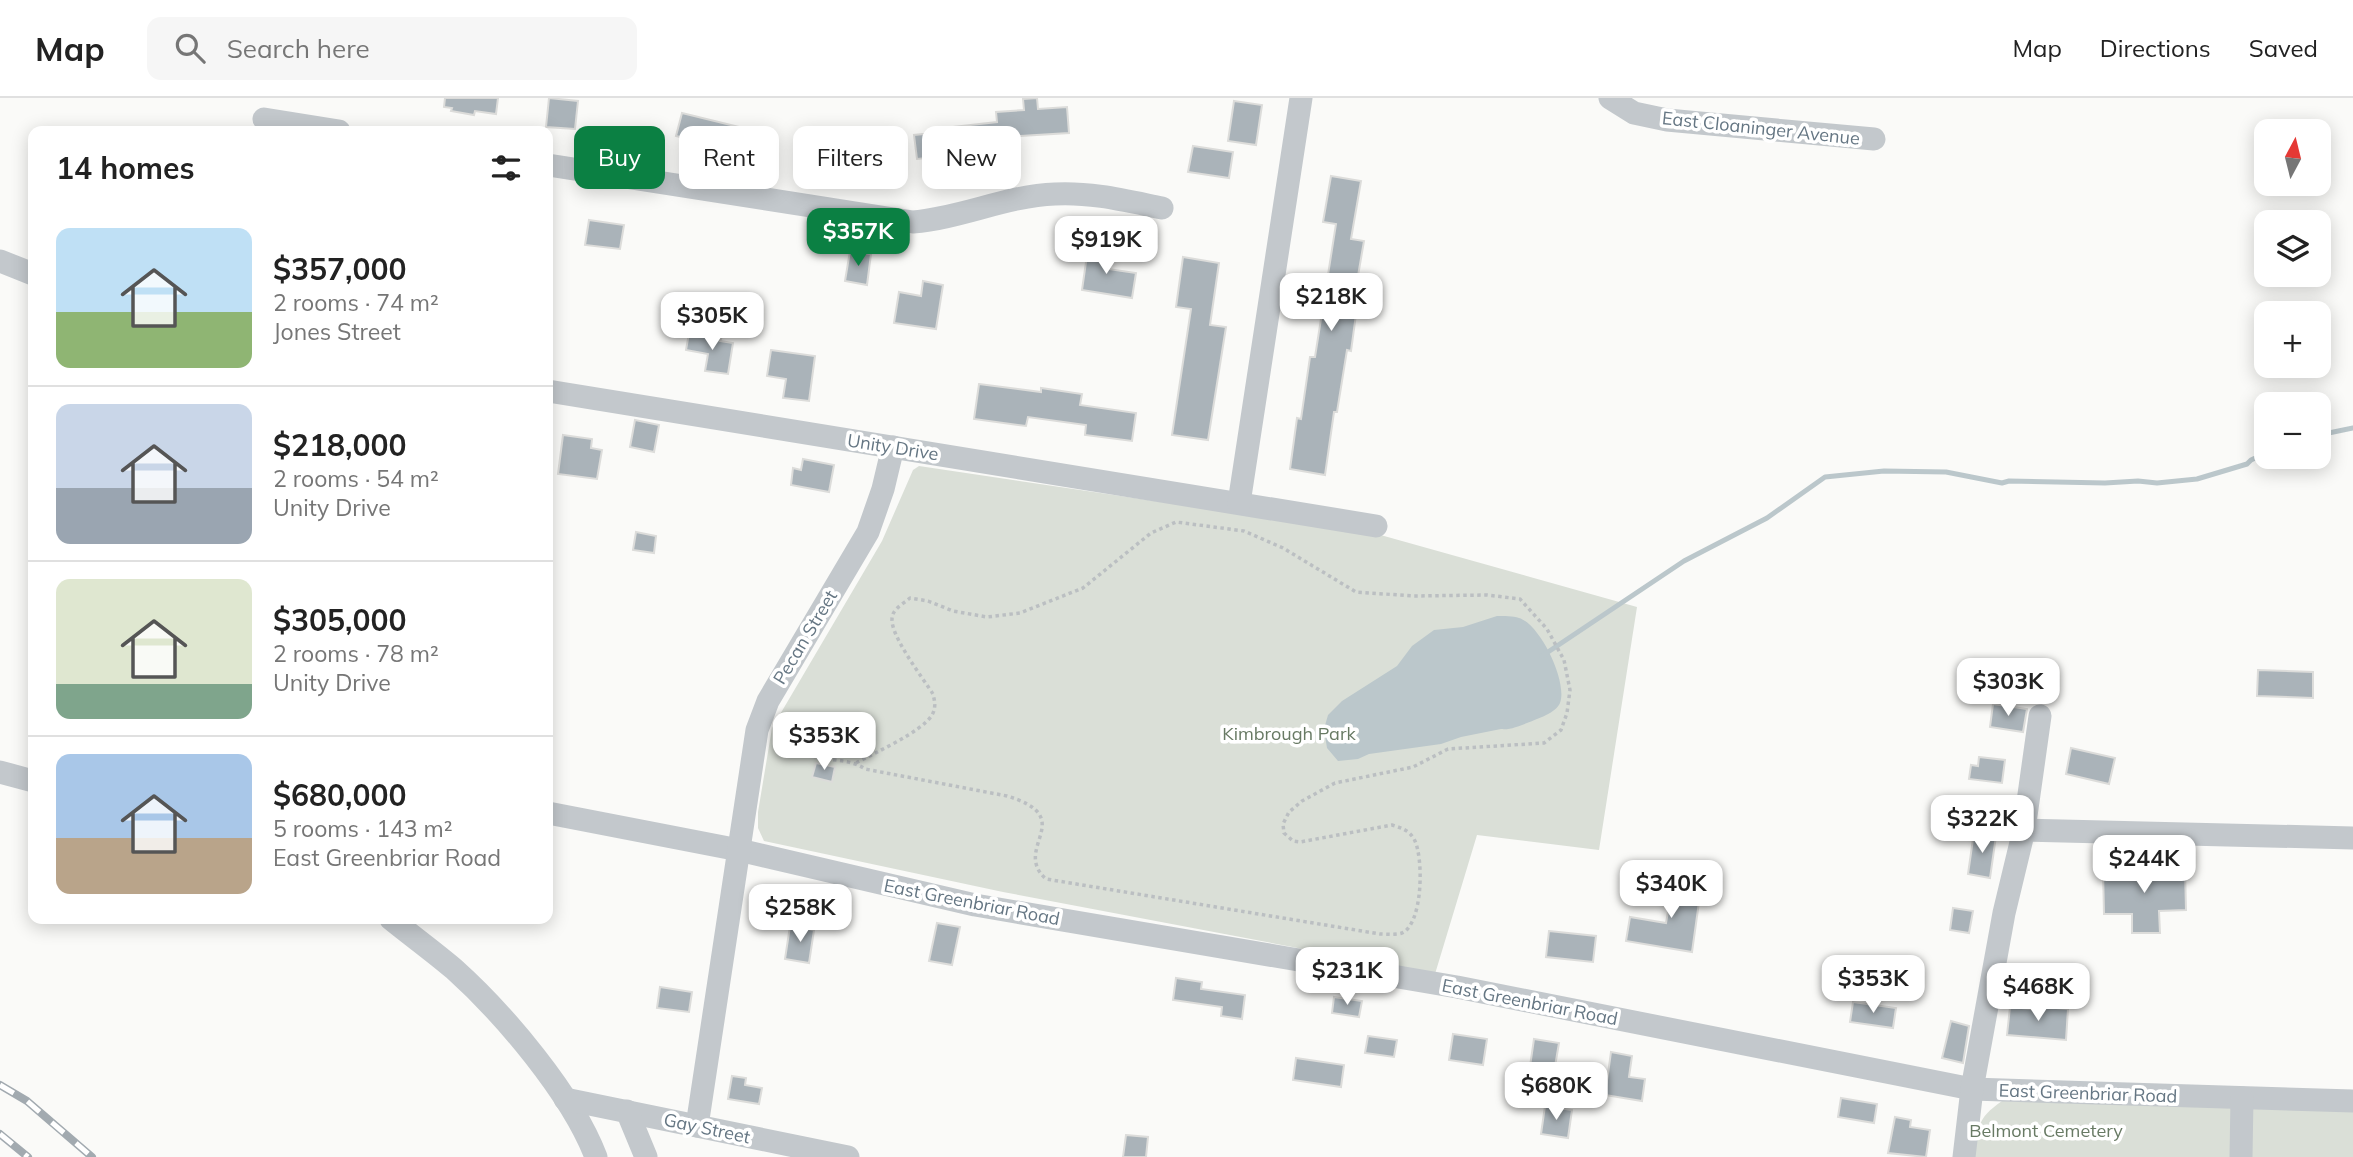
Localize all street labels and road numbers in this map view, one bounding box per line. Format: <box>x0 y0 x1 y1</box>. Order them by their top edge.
street label: East Cloaninger Avenue <box>1661 106 1861 150</box>
street label: Unity Drive <box>846 428 940 466</box>
street label: Pecan Street <box>768 586 842 688</box>
street label: East Greenbriar Road <box>882 874 1062 930</box>
street label: East Greenbriar Road <box>1440 974 1620 1030</box>
street label: East Greenbriar Road <box>1998 1078 2178 1108</box>
street label: Gay Street <box>662 1108 752 1148</box>

